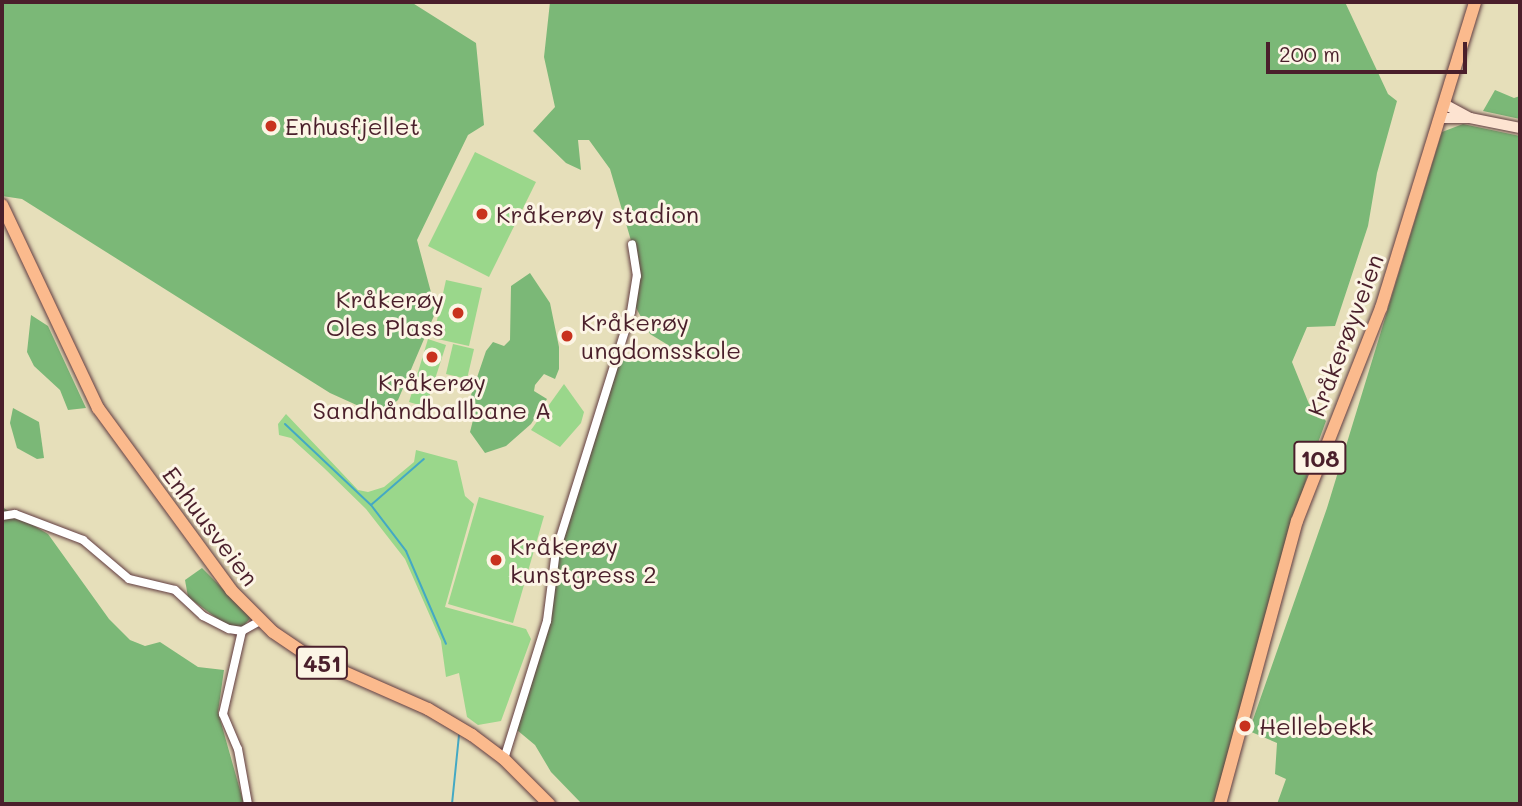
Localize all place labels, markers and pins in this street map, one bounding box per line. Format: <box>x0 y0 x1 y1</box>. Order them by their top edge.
place label: Enhusfjellet <box>285 112 420 140</box>
marker: Enhusfjellet <box>263 118 279 134</box>
place label: Kråkerøy stadion <box>496 200 699 228</box>
marker: Kråkerøy stadion <box>474 206 490 222</box>
place label: Kråkerøy Oles Plass <box>326 285 444 341</box>
marker: Kråkerøy Oles Plass <box>450 305 466 321</box>
place label: Kråkerøy ungdomsskole <box>581 308 741 364</box>
marker: Kråkerøy ungdomsskole <box>559 328 575 344</box>
marker: Kråkerøy Sandhåndballbane A <box>424 349 440 365</box>
place label: Kråkerøy Sandhåndballbane A <box>313 368 551 424</box>
place label: Kråkerøy kunstgress 2 <box>510 532 657 588</box>
marker: Kråkerøy kunstgress 2 <box>488 552 504 568</box>
place label: Hellebekk <box>1259 712 1374 740</box>
marker: Hellebekk <box>1237 718 1253 734</box>

